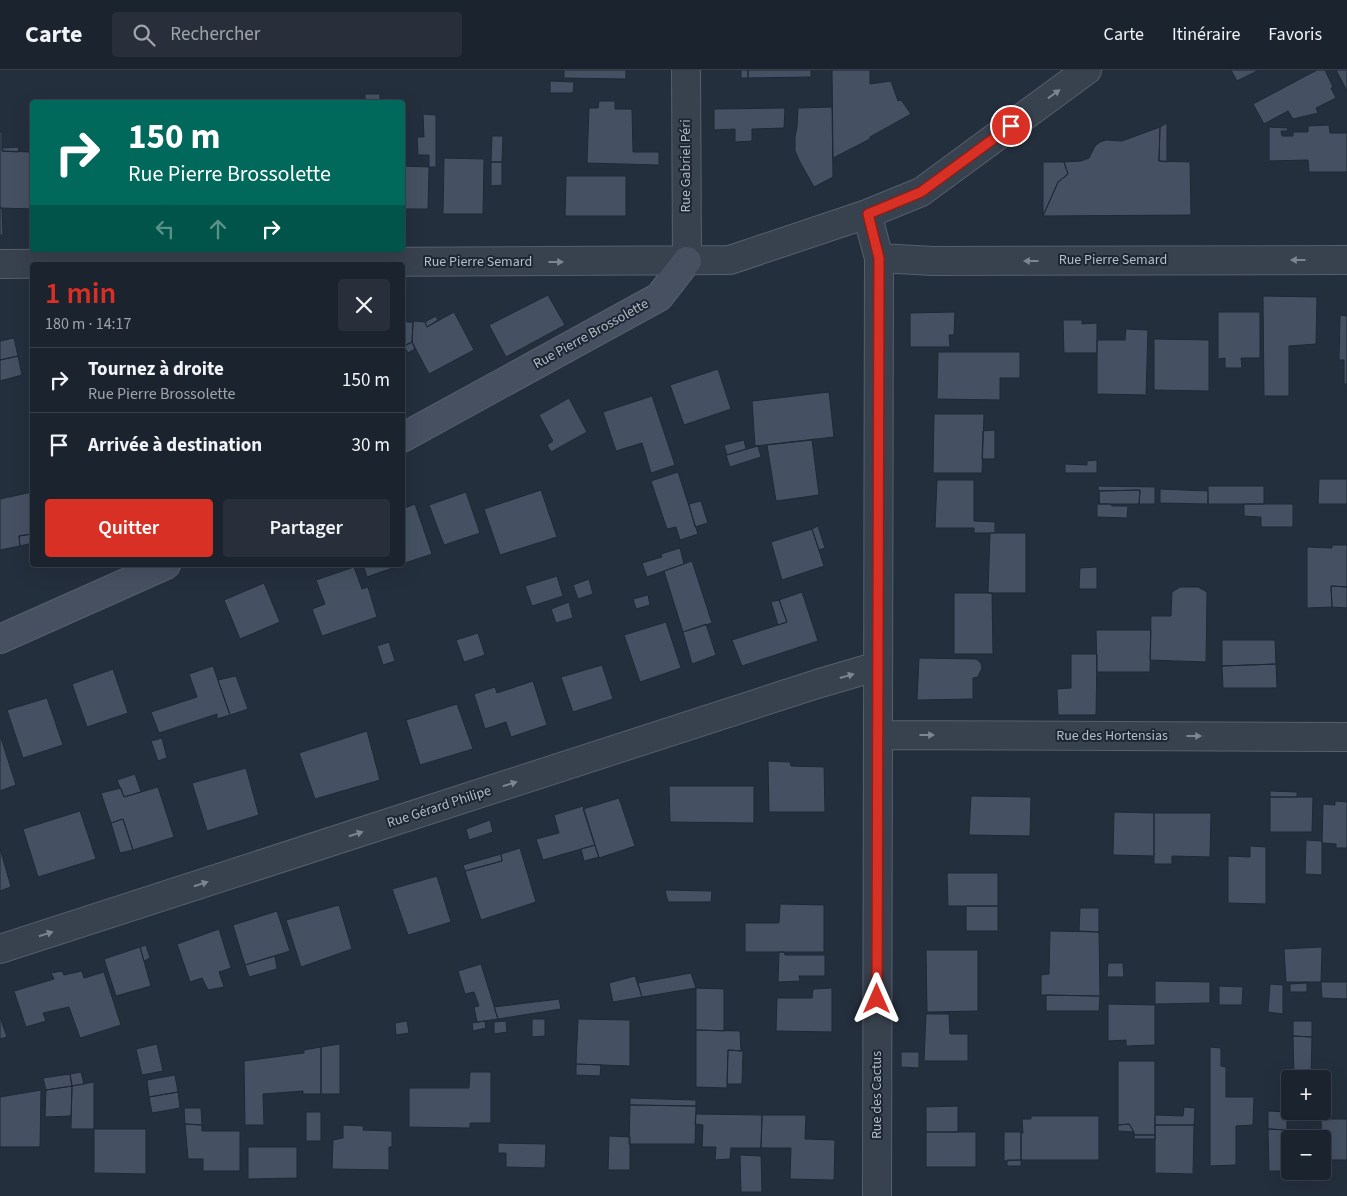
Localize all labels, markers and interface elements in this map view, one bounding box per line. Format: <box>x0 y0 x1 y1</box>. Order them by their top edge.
search box <box>112 12 462 57</box>
text: Carte <box>25 17 82 52</box>
icon: search <box>130 21 158 49</box>
text: Rechercher <box>170 21 260 48</box>
text: Carte <box>1104 22 1144 47</box>
text: Itinéraire <box>1172 22 1240 47</box>
text: Favoris <box>1268 22 1322 47</box>
one-way arrow <box>1047 89 1061 99</box>
pin <box>990 105 1032 147</box>
text: 150 m <box>128 112 220 162</box>
icon: arrive <box>997 112 1025 140</box>
street label: Rue Gabriel Péri <box>676 119 696 213</box>
icon: right <box>45 120 110 185</box>
text: Rue Pierre Brossolette <box>128 158 331 190</box>
icon: left <box>151 215 179 243</box>
icon: ahead <box>204 215 232 243</box>
icon: right <box>257 215 285 243</box>
street label: Rue Pierre Semard <box>1059 250 1167 270</box>
street label: Rue Pierre Semard <box>424 252 532 272</box>
one-way arrow <box>1290 256 1306 264</box>
one-way arrow <box>1023 257 1039 265</box>
one-way arrow <box>548 258 564 266</box>
text: 1 min <box>45 272 116 315</box>
button: close <box>338 279 390 331</box>
street label: Rue Pierre Brossolette <box>530 294 652 374</box>
text: 180 m · 14:17 <box>45 313 132 335</box>
text: Tournez à droite <box>88 356 224 383</box>
icon: right <box>45 366 73 394</box>
text: 150 m <box>342 367 390 394</box>
text: Rue Pierre Brossolette <box>88 383 236 405</box>
icon: arrive <box>45 431 73 459</box>
text: Arrivée à destination <box>88 432 262 459</box>
text: 30 m <box>352 432 390 459</box>
button: Quitter <box>45 499 213 557</box>
button: Partager <box>223 499 390 557</box>
one-way arrow <box>840 671 855 679</box>
street label: Rue des Hortensias <box>1056 726 1168 746</box>
one-way arrow <box>919 731 935 739</box>
one-way arrow <box>1186 732 1202 740</box>
one-way arrow <box>503 779 518 787</box>
street label: Rue Gérard Philipe <box>384 781 494 833</box>
one-way arrow <box>348 829 363 837</box>
one-way arrow <box>194 879 209 887</box>
one-way arrow <box>39 930 54 937</box>
position arrow <box>850 972 902 1024</box>
street label: Rue des Cactus <box>867 1051 887 1139</box>
map controls <box>1281 1070 1331 1180</box>
button: + <box>1281 1070 1331 1120</box>
button: − <box>1281 1130 1331 1180</box>

